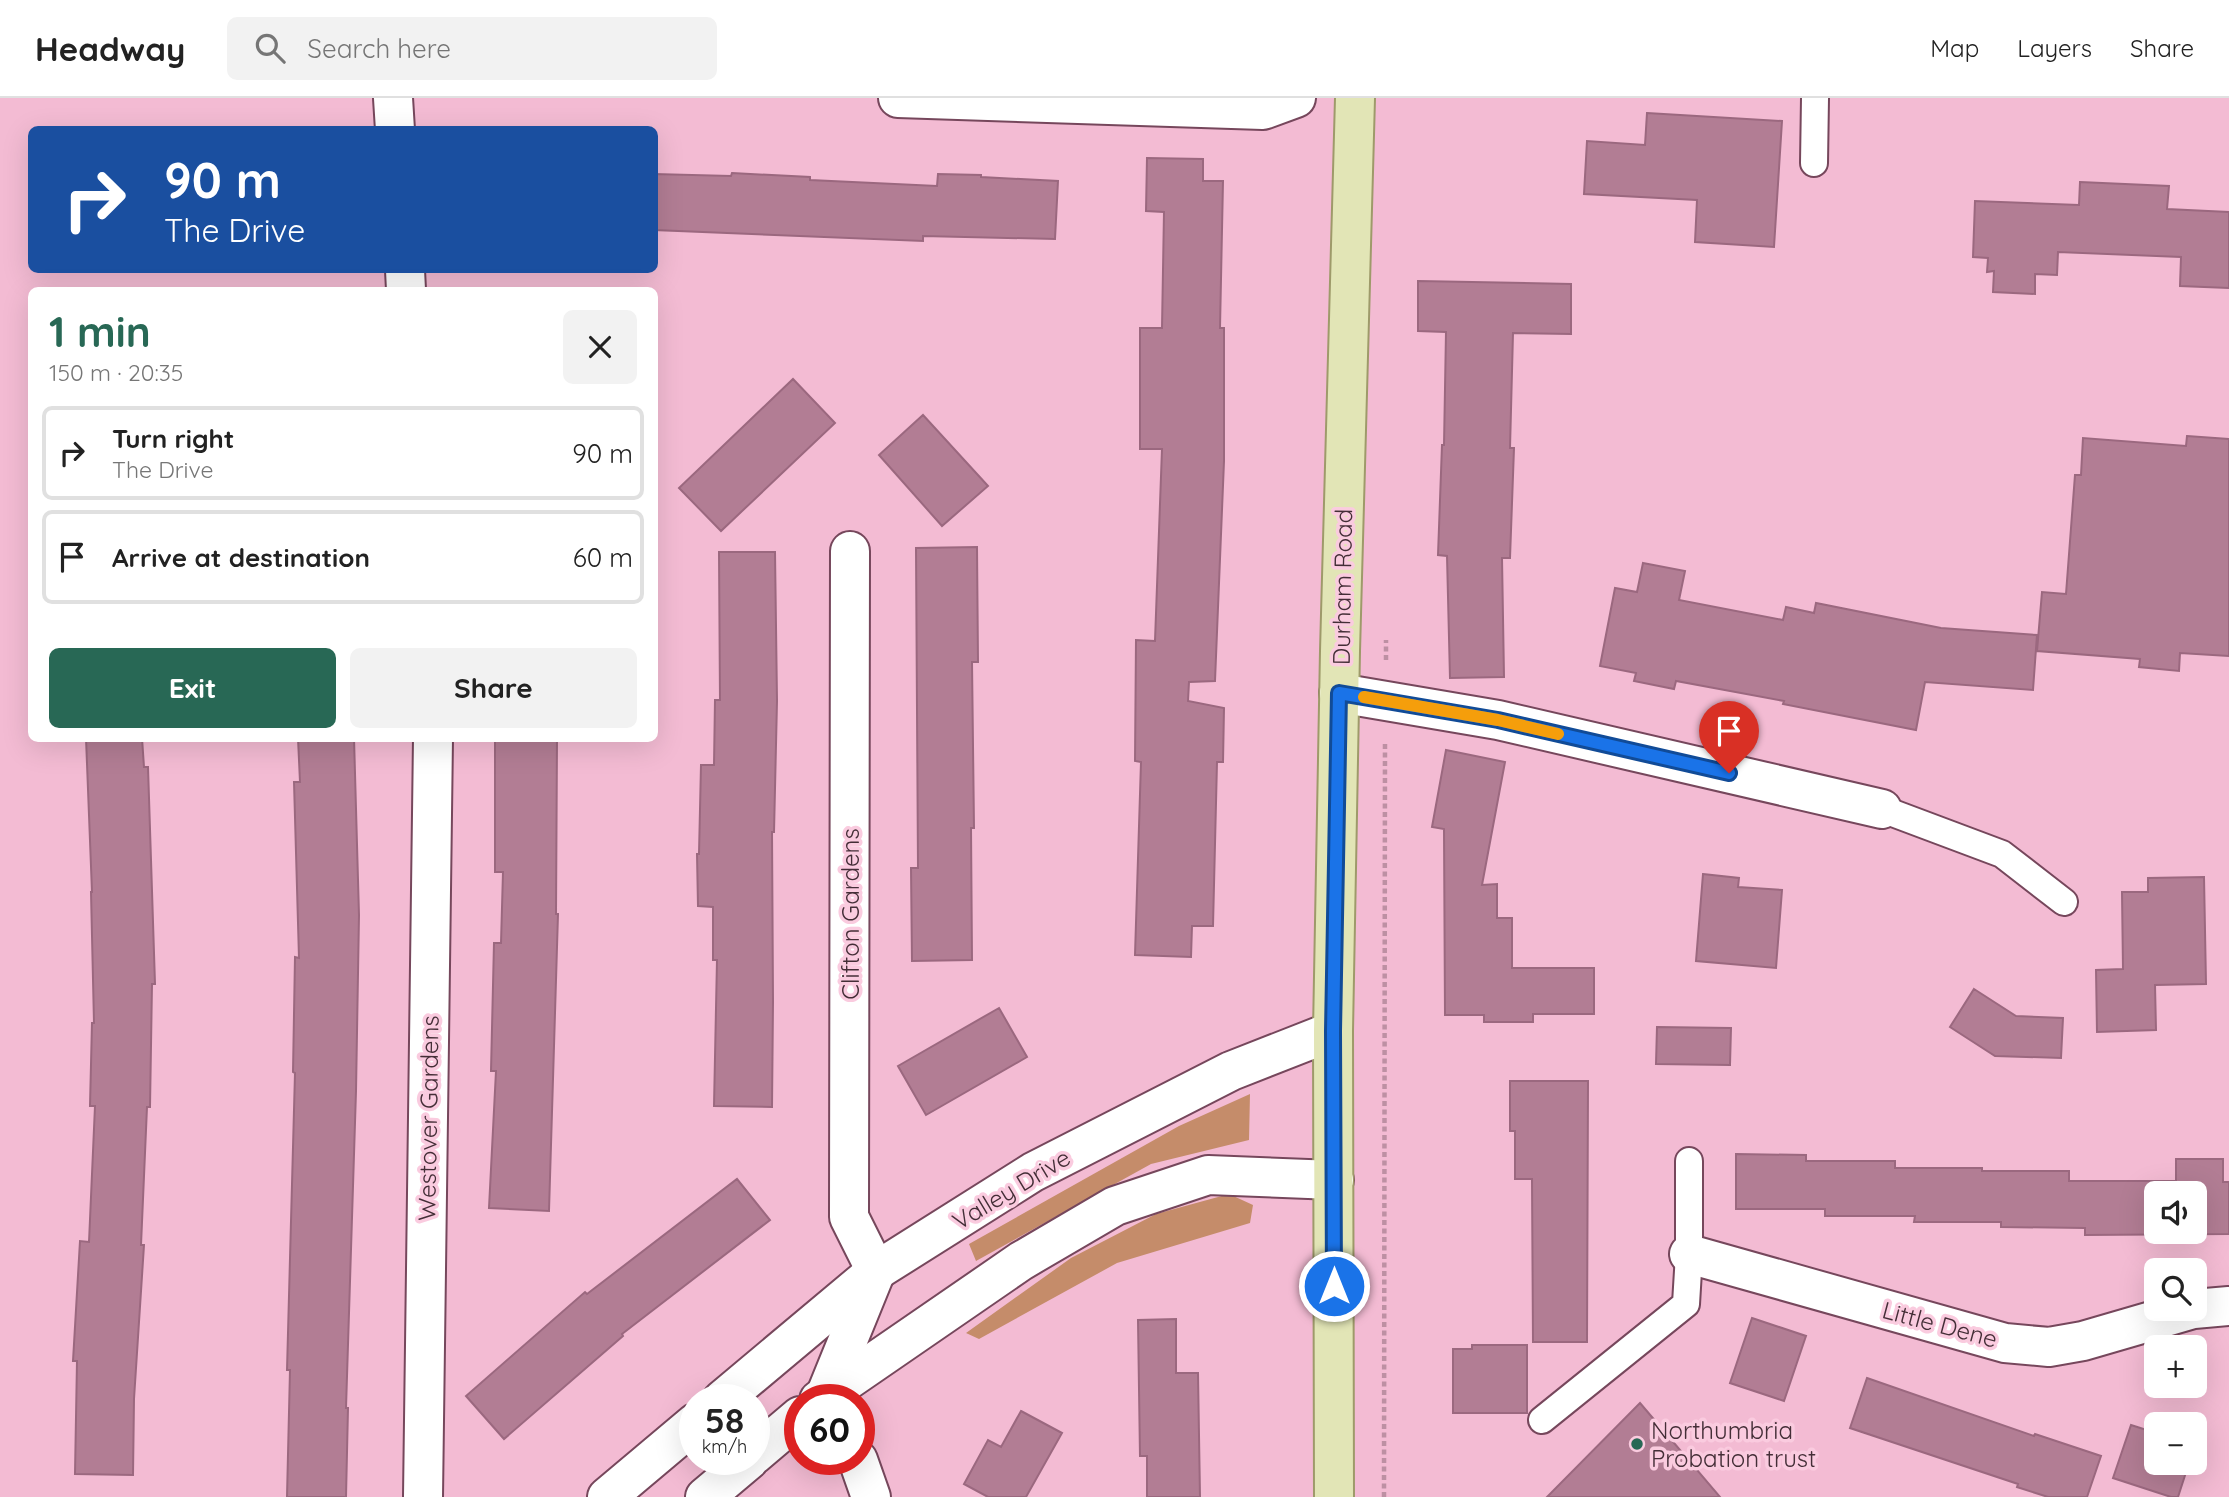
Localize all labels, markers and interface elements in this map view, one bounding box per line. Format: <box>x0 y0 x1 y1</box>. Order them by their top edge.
search box <box>227 17 717 80</box>
text: Headway <box>35 28 185 69</box>
icon: search <box>251 29 289 67</box>
text: Search here <box>307 32 451 65</box>
text: Map <box>1930 33 1979 63</box>
text: Layers <box>2017 33 2092 63</box>
text: Share <box>2130 33 2194 63</box>
text: 90 m <box>164 149 281 210</box>
icon: right <box>49 154 140 245</box>
text: The Drive <box>164 210 305 250</box>
text: 1 min <box>49 305 151 358</box>
button: close <box>563 310 637 384</box>
text: 150 m · 20:35 <box>49 358 183 387</box>
text: Turn right <box>112 422 234 455</box>
icon: right <box>53 434 91 472</box>
text: 90 m <box>572 437 633 470</box>
text: The Drive <box>112 455 214 484</box>
street label: Durham Road <box>1326 509 1358 665</box>
icon: arrive <box>53 538 91 576</box>
text: Arrive at destination <box>112 541 370 574</box>
text: 60 m <box>573 541 633 574</box>
button: Exit <box>49 648 336 728</box>
button: Share <box>350 648 637 728</box>
pin <box>1699 701 1759 773</box>
icon: arrive <box>1710 712 1748 750</box>
street label: Clifton Gardens <box>835 828 865 1000</box>
street label: Westover Gardens <box>411 1015 445 1221</box>
street label: Valley Drive <box>947 1142 1075 1236</box>
map controls <box>2144 1181 2207 1475</box>
button: sound <box>2144 1181 2207 1244</box>
position arrow <box>1297 1249 1371 1323</box>
button: search <box>2144 1258 2207 1321</box>
street label: Little Dene <box>1879 1294 2001 1354</box>
button: + <box>2144 1335 2207 1398</box>
speed limit sign: 60 <box>784 1384 875 1475</box>
text: 58 <box>705 1398 744 1442</box>
button: − <box>2144 1412 2207 1475</box>
place label: Northumbria Probation trust <box>1651 1415 1816 1473</box>
text: km/h <box>702 1435 747 1458</box>
marker: Northumbria Probation trust <box>1629 1436 1645 1452</box>

